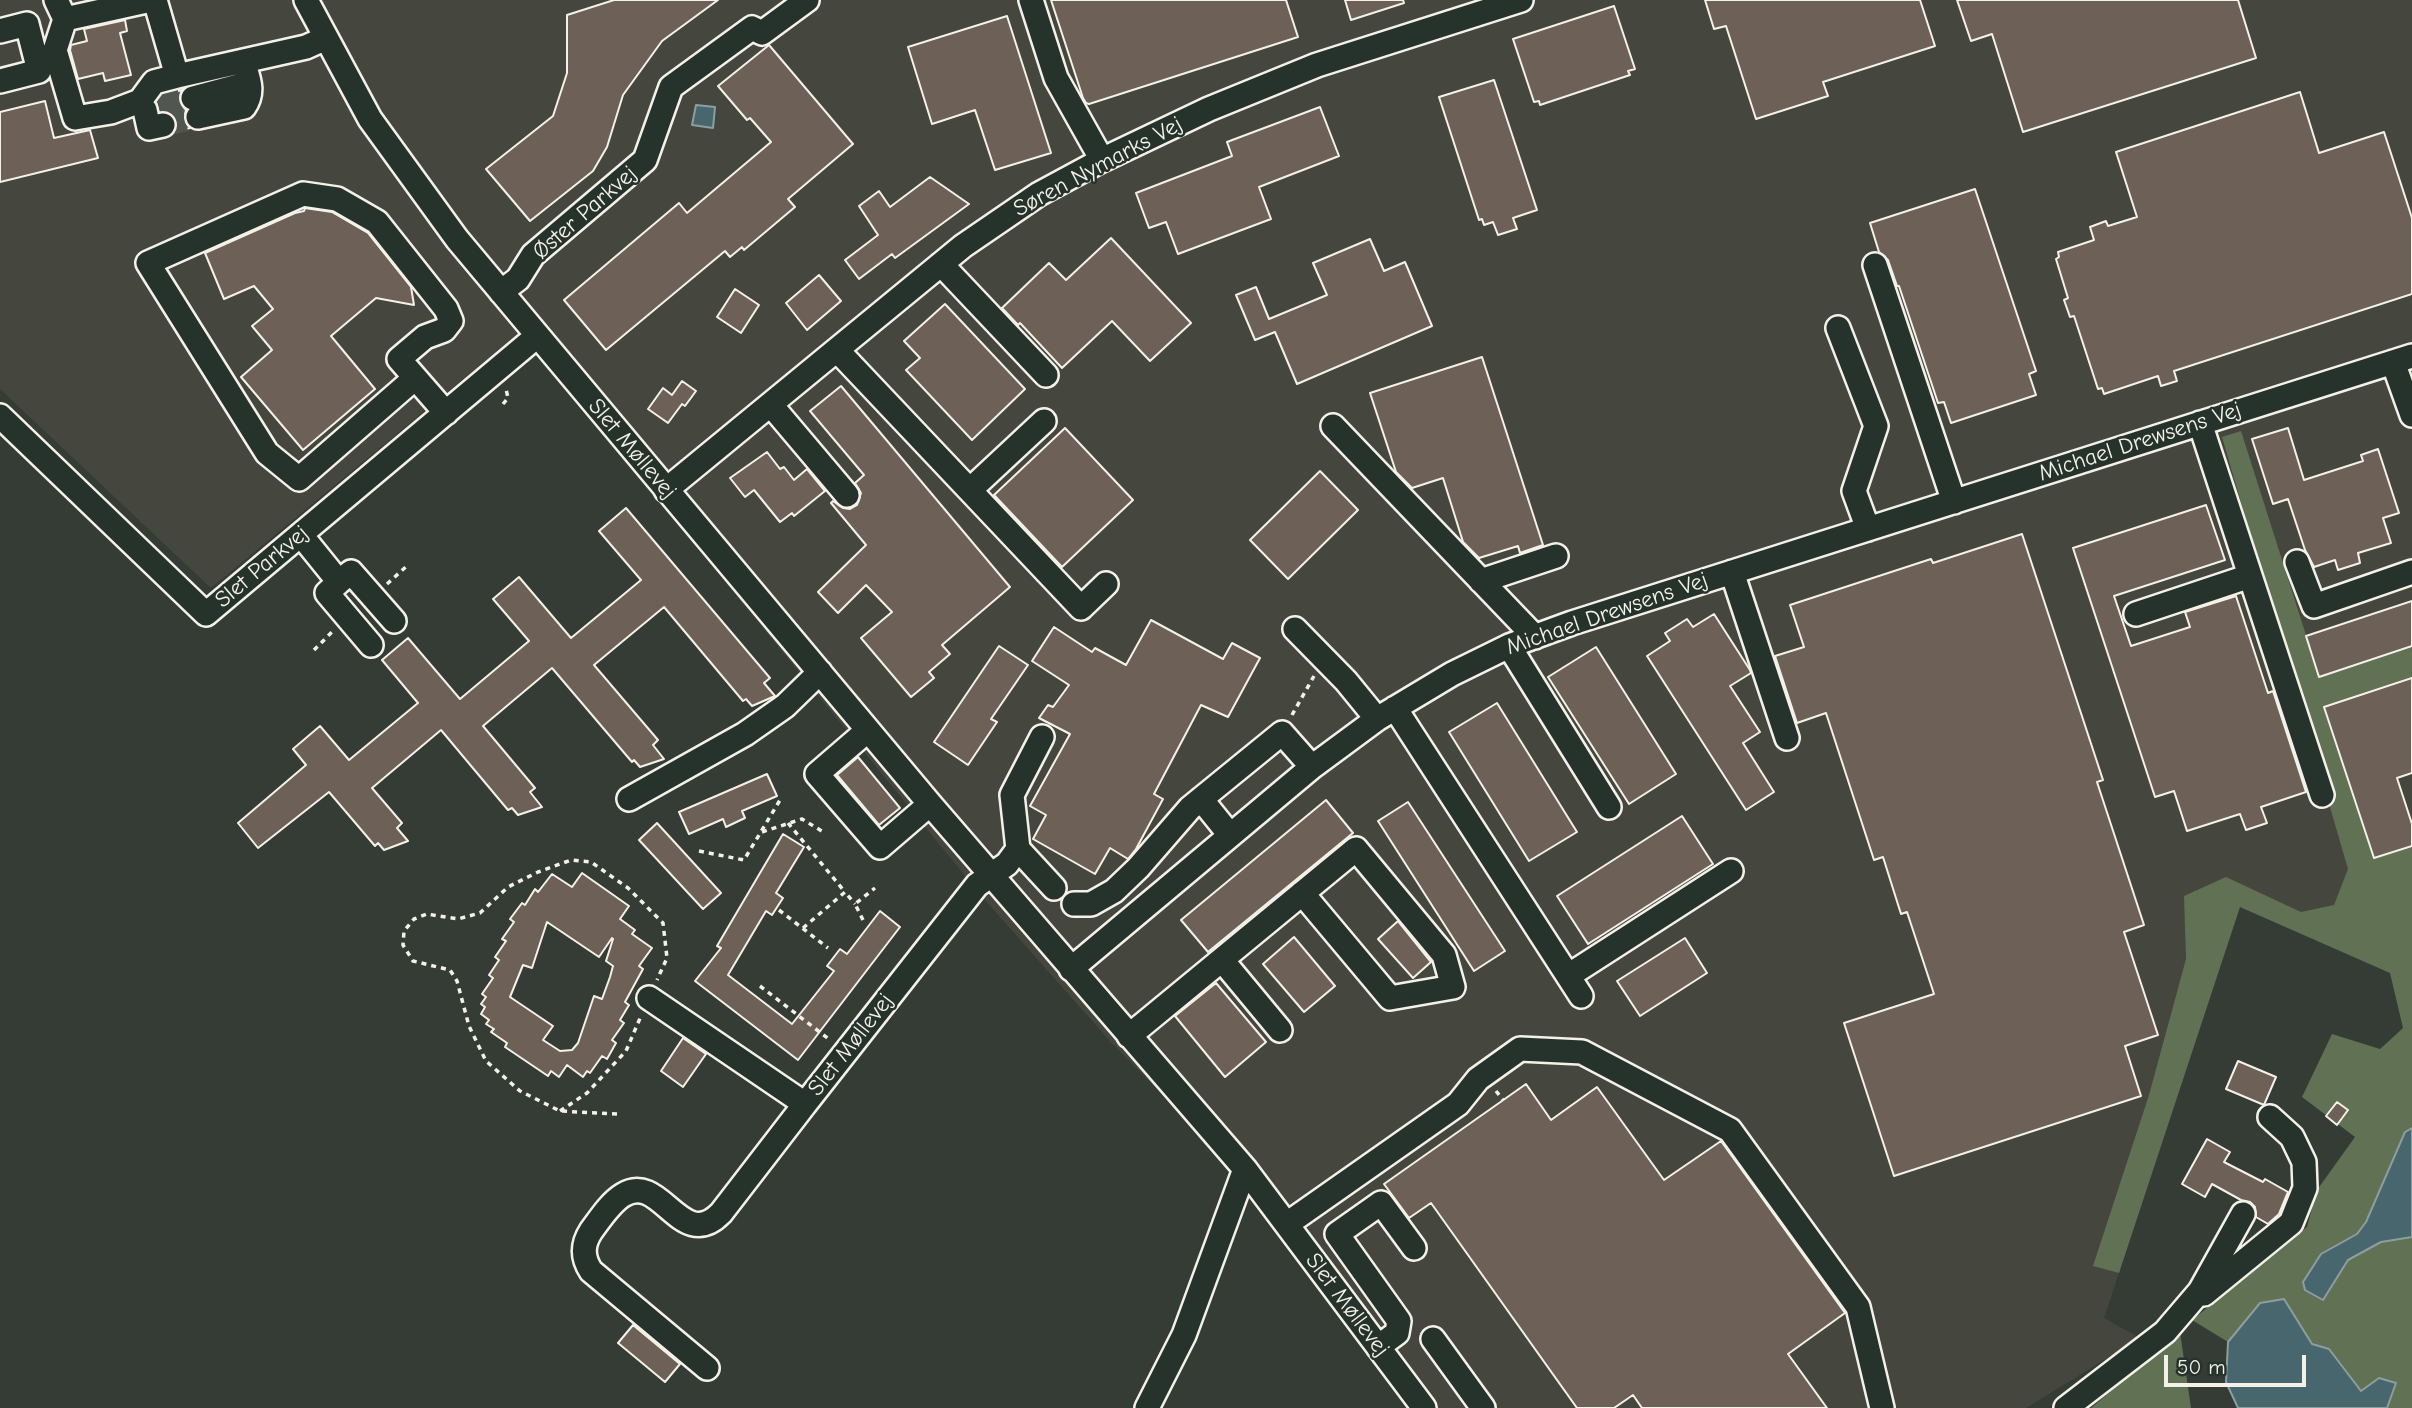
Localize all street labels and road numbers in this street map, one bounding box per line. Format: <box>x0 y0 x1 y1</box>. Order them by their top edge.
street label: Søren Nymarks Vej <box>1009 111 1187 223</box>
street label: Øster Parkvej <box>527 160 643 266</box>
street label: Slet Møllevej <box>582 393 682 505</box>
street label: Michael Drewsens Vej <box>2035 396 2245 488</box>
street label: Slet Parkvej <box>210 520 314 614</box>
street label: Michael Drewsens Vej <box>1503 567 1711 661</box>
street label: Slet Møllevej <box>802 988 900 1102</box>
street label: Slet Møllevej <box>1299 1248 1395 1362</box>

